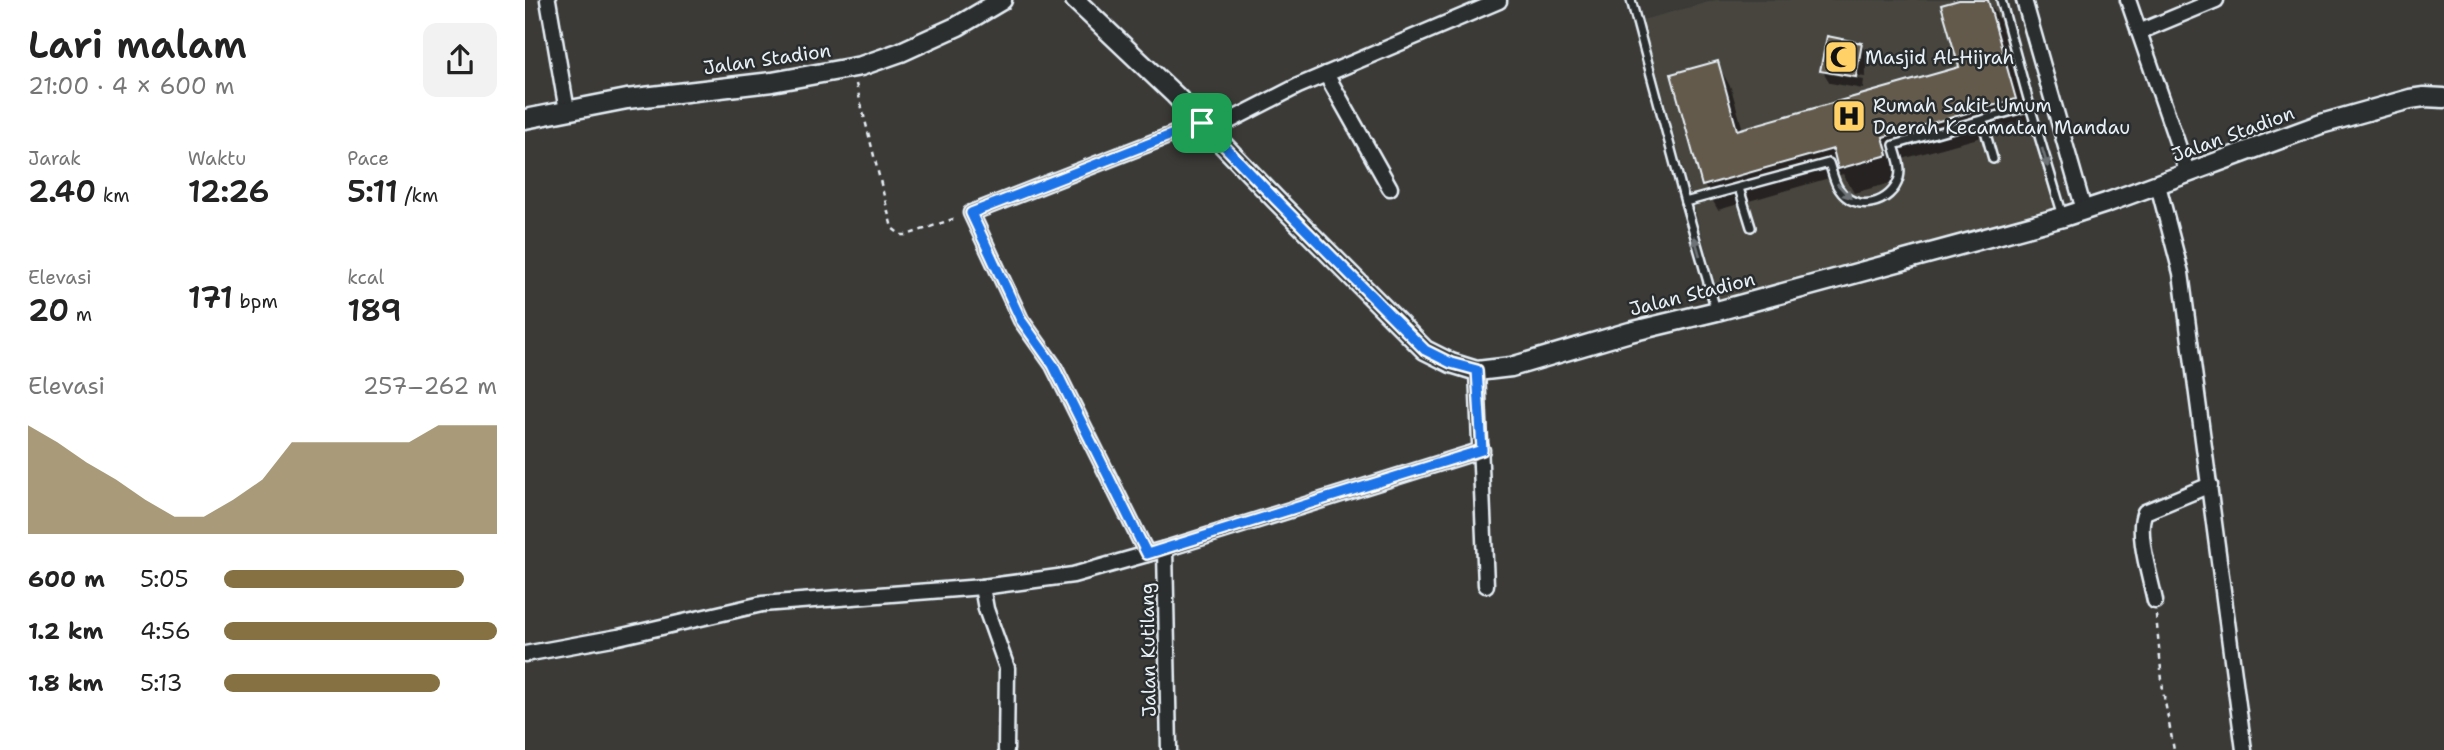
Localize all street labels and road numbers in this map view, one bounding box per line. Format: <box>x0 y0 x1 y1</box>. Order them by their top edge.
street label: Jalan Stadion <box>702 38 832 80</box>
street label: Jalan Stadion <box>2168 100 2298 168</box>
street label: Jalan Stadion <box>1627 266 1757 322</box>
street label: Jalan Kutilang <box>1134 583 1162 717</box>

